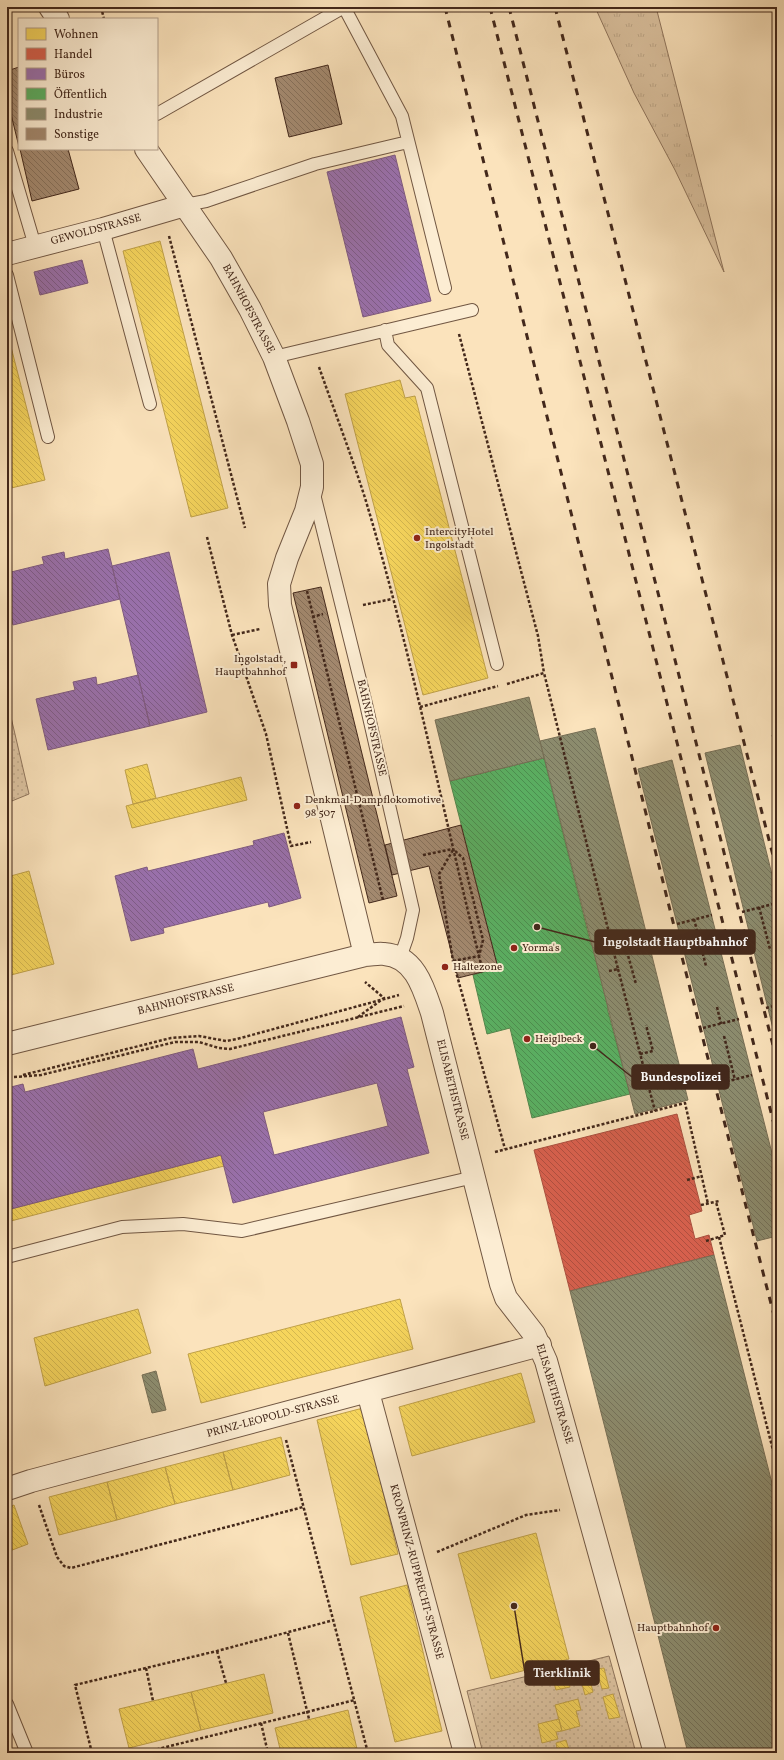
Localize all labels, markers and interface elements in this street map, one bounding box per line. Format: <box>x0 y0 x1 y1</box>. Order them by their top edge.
legend <box>18 18 158 150</box>
text: Wohnen <box>54 27 99 43</box>
text: Handel <box>54 47 93 63</box>
text: Büros <box>54 67 85 83</box>
text: Öffentlich <box>54 86 107 103</box>
text: Industrie <box>54 107 103 123</box>
text: Sonstige <box>54 127 99 143</box>
street label: GEWOLDSTRASSE <box>49 211 143 249</box>
street label: BAHNHOFSTRASSE <box>218 262 278 357</box>
place label: IntercityHotel Ingolstadt <box>425 525 493 553</box>
marker: IntercityHotel Ingolstadt <box>412 533 422 543</box>
place label: Ingolstadt, Hauptbahnhof <box>215 652 287 680</box>
marker: Ingolstadt, Hauptbahnhof <box>289 660 299 670</box>
street label: BAHNHOFSTRASSE <box>353 678 390 778</box>
place label: Denkmal-Dampflokomotive 98 507 <box>305 793 441 821</box>
marker: Denkmal-Dampflokomotive 98 507 <box>292 801 302 811</box>
callout: Ingolstadt Hauptbahnhof <box>595 930 755 954</box>
text: Ingolstadt Hauptbahnhof <box>603 935 749 951</box>
place label: Yorma's <box>522 941 560 956</box>
marker: Yorma's <box>509 943 519 953</box>
place label: Haltezone <box>453 960 502 975</box>
marker: Haltezone <box>440 962 450 972</box>
street label: BAHNHOFSTRASSE <box>136 981 236 1019</box>
place label: Heiglbeck <box>535 1032 583 1047</box>
marker: Heiglbeck <box>522 1034 532 1044</box>
street label: ELISABETHSTRASSE <box>432 1038 472 1143</box>
callout: Bundespolizei <box>632 1065 729 1089</box>
text: Bundespolizei <box>640 1070 722 1086</box>
street label: ELISABETHSTRASSE <box>532 1342 576 1446</box>
street label: PRINZ-LEOPOLD-STRASSE <box>205 1392 341 1442</box>
street label: KRONPRINZ-RUPPRECHT-STRASSE <box>385 1483 447 1662</box>
place label: Hauptbahnhof <box>637 1621 709 1636</box>
marker: Hauptbahnhof <box>711 1623 721 1633</box>
callout: Tierklinik <box>525 1661 599 1685</box>
text: Tierklinik <box>533 1666 592 1682</box>

